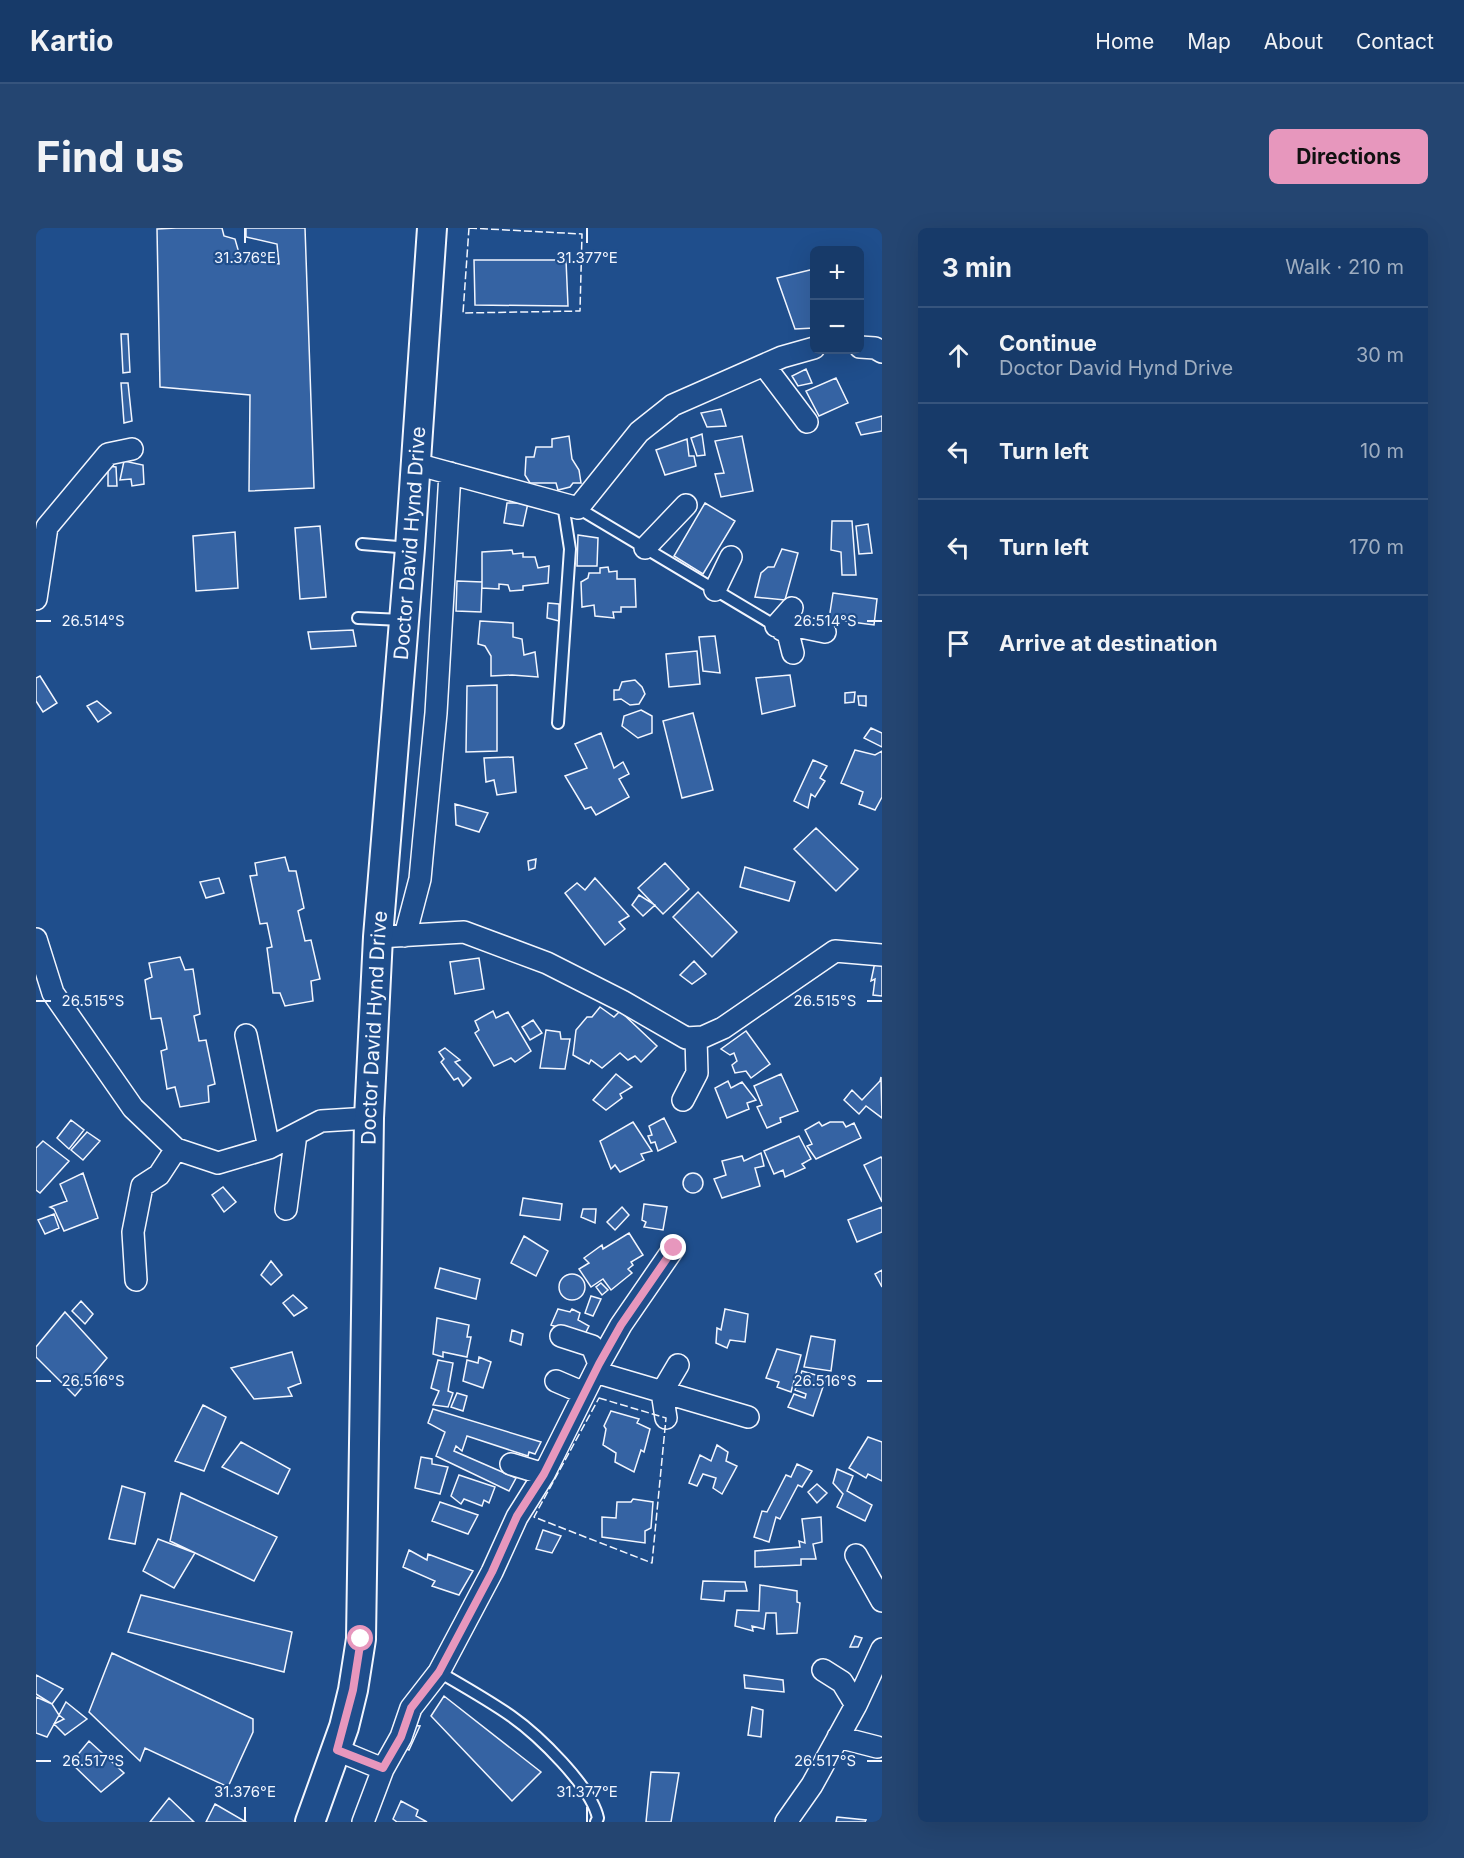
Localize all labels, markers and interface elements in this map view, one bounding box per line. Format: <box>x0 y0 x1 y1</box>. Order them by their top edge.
text: Kartio <box>30 24 113 58</box>
text: Home <box>1095 29 1154 54</box>
text: Map <box>1187 29 1231 54</box>
text: About <box>1264 29 1323 54</box>
text: Contact <box>1356 29 1434 54</box>
button: Directions <box>1269 129 1428 184</box>
text: Find us <box>36 131 184 182</box>
map controls <box>810 246 864 354</box>
button: + <box>810 246 864 300</box>
text: 31.376°E <box>214 248 276 267</box>
text: 31.377°E <box>556 248 618 267</box>
text: 3 min <box>942 252 1012 283</box>
text: Walk · 210 m <box>1285 255 1404 279</box>
button: − <box>810 300 864 354</box>
text: Continue <box>999 330 1097 356</box>
icon: ahead <box>942 339 975 372</box>
text: 30 m <box>1356 343 1404 367</box>
text: Doctor David Hynd Drive <box>999 356 1233 380</box>
street label: Doctor David Hynd Drive <box>389 426 430 661</box>
icon: left <box>942 435 975 468</box>
text: Turn left <box>999 438 1089 464</box>
text: 10 m <box>1360 439 1404 463</box>
icon: left <box>942 531 975 564</box>
text: Turn left <box>999 534 1089 560</box>
text: 170 m <box>1349 535 1404 559</box>
text: 26.514°S <box>61 611 125 630</box>
text: 26.514°S <box>793 611 857 630</box>
icon: arrive <box>942 627 975 660</box>
text: Arrive at destination <box>999 630 1218 656</box>
street label: Doctor David Hynd Drive <box>357 910 392 1145</box>
text: 26.515°S <box>62 991 124 1010</box>
text: 26.515°S <box>794 991 856 1010</box>
route end <box>660 1234 686 1260</box>
text: 26.516°S <box>61 1371 125 1390</box>
text: 26.516°S <box>793 1371 857 1390</box>
route start <box>347 1625 373 1651</box>
text: 26.517°S <box>62 1751 124 1770</box>
text: 26.517°S <box>794 1751 856 1770</box>
text: 31.376°E <box>214 1782 276 1801</box>
text: 31.377°E <box>556 1782 618 1801</box>

